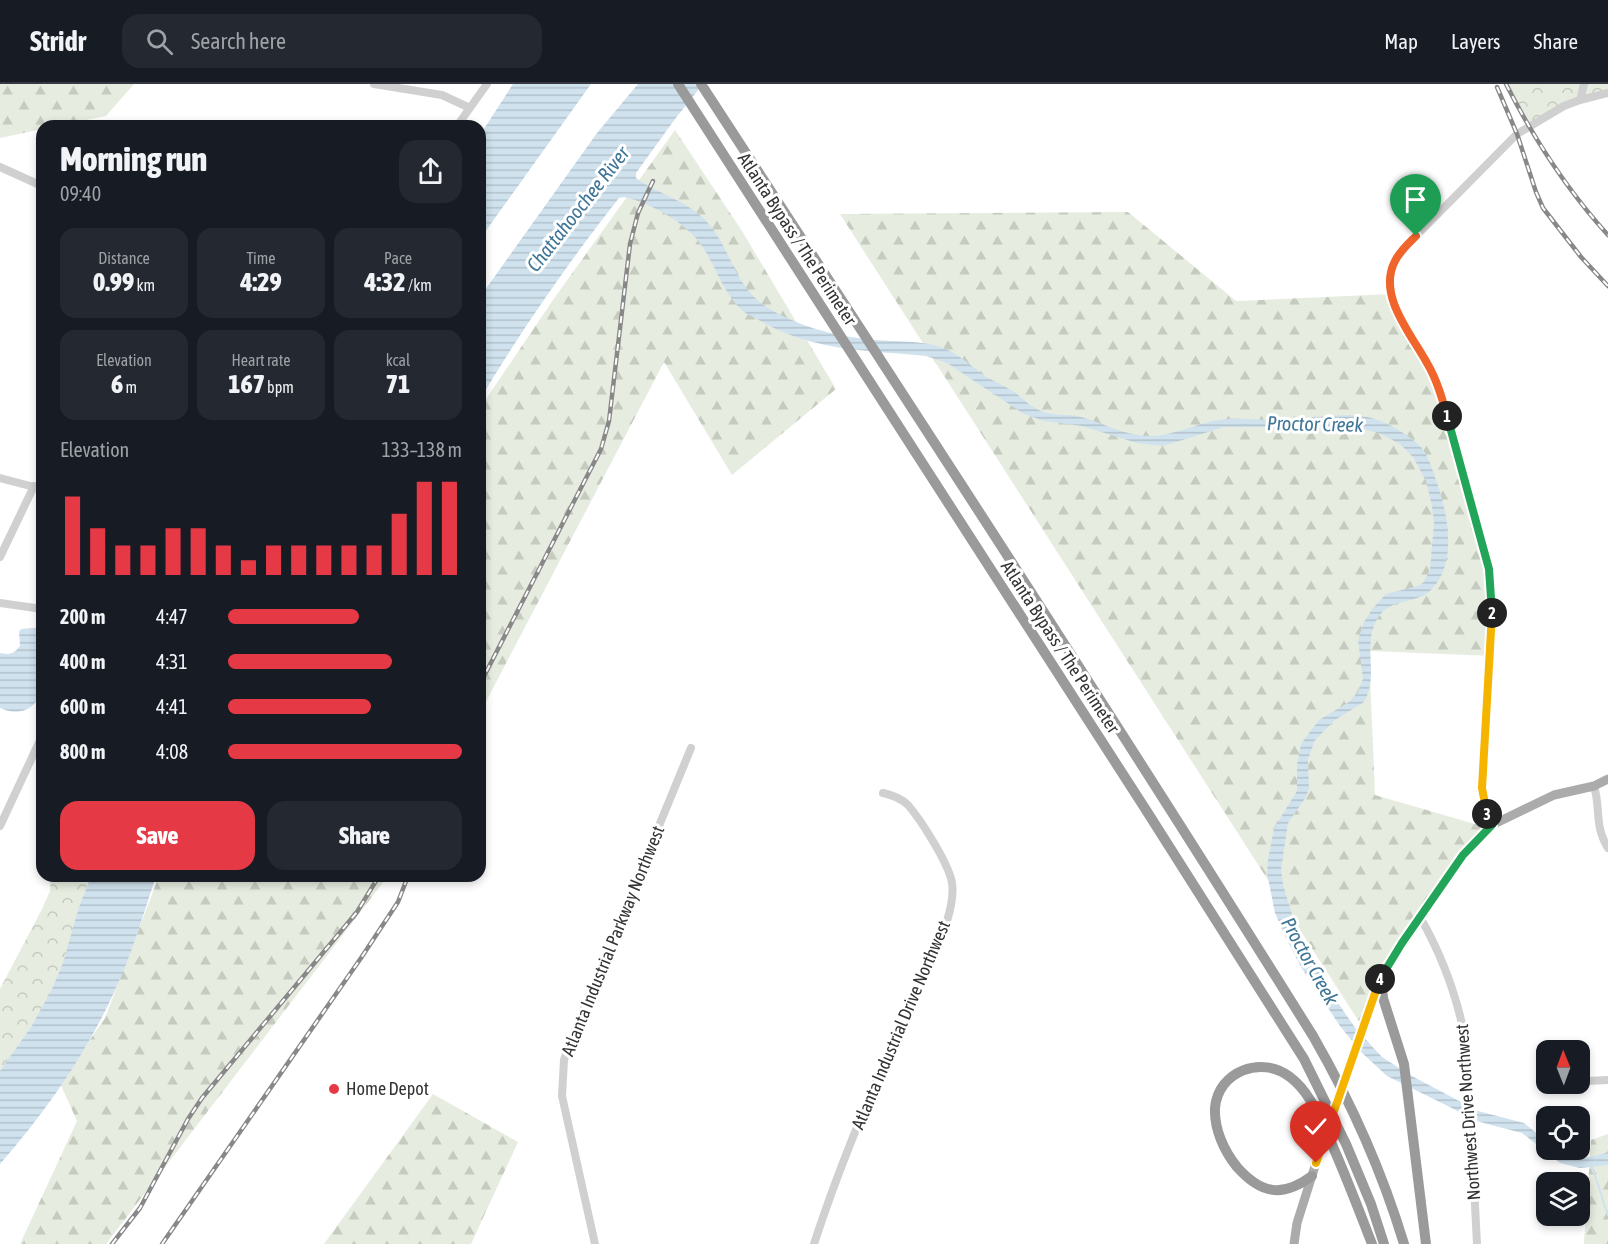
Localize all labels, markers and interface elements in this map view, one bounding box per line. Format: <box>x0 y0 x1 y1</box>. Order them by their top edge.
search box <box>122 14 542 68</box>
text: Stridr <box>30 25 86 57</box>
icon: search <box>143 25 176 58</box>
text: Search here <box>191 28 286 54</box>
text: Map <box>1384 29 1418 53</box>
text: Layers <box>1451 29 1501 53</box>
text: Share <box>1534 29 1578 53</box>
text: Morning run <box>60 140 207 178</box>
button: share <box>399 140 462 203</box>
water label: Chattahoochee River <box>522 141 634 276</box>
street label: Atlanta Bypass / The Perimeter <box>734 149 861 329</box>
pin <box>1390 174 1441 236</box>
text: 09:40 <box>60 182 101 205</box>
icon: arrive <box>1399 183 1432 216</box>
text: Distance <box>98 249 150 267</box>
text: Time <box>246 249 276 267</box>
text: Pace <box>384 249 412 267</box>
text: 0.99 <box>93 267 134 297</box>
text: 4:29 <box>240 267 282 297</box>
text: 4:32 <box>364 267 406 297</box>
text: km <box>134 276 155 294</box>
text: /km <box>406 276 432 294</box>
text: Elevation <box>96 351 152 369</box>
text: Heart rate <box>232 351 290 369</box>
text: kcal <box>386 351 410 369</box>
text: 6 <box>111 369 123 399</box>
text: 167 <box>228 369 265 399</box>
text: 71 <box>386 369 410 399</box>
text: m <box>123 378 137 396</box>
text: bpm <box>265 378 294 396</box>
pin: 1 <box>1432 401 1462 431</box>
text: 1 <box>1443 407 1451 425</box>
water label: Proctor Creek <box>1267 411 1364 436</box>
text: Elevation <box>60 438 129 461</box>
text: 133–138 m <box>381 438 462 461</box>
street label: Atlanta Bypass / The Perimeter <box>997 557 1124 737</box>
pin: 2 <box>1477 598 1507 628</box>
text: 2 <box>1488 604 1496 622</box>
text: 200 m <box>60 605 105 628</box>
text: 4:47 <box>156 605 188 628</box>
text: 400 m <box>60 650 105 673</box>
text: 4:31 <box>156 650 188 673</box>
text: 600 m <box>60 695 105 718</box>
text: 4:41 <box>156 695 188 718</box>
text: 800 m <box>60 740 105 763</box>
text: 4:08 <box>156 740 188 763</box>
pin: 3 <box>1472 799 1502 829</box>
button: Save <box>60 801 255 870</box>
button: Share <box>267 801 462 870</box>
text: 3 <box>1483 805 1491 823</box>
street label: Atlanta Industrial Parkway Northwest <box>557 823 668 1059</box>
water label: Proctor Creek <box>1277 913 1344 1009</box>
street label: Atlanta Industrial Drive Northwest <box>847 917 954 1132</box>
pin: 4 <box>1365 964 1395 994</box>
text: 4 <box>1376 970 1384 988</box>
street label: Northwest Drive Northwest <box>1451 1023 1484 1201</box>
north arrow <box>1536 1040 1590 1094</box>
map controls <box>1536 1040 1590 1226</box>
place label: Home Depot <box>346 1078 429 1099</box>
marker: Home Depot <box>327 1082 341 1096</box>
pin <box>1290 1101 1341 1163</box>
button: locate <box>1536 1106 1590 1160</box>
icon: check <box>1299 1110 1332 1143</box>
button: layers <box>1536 1172 1590 1226</box>

